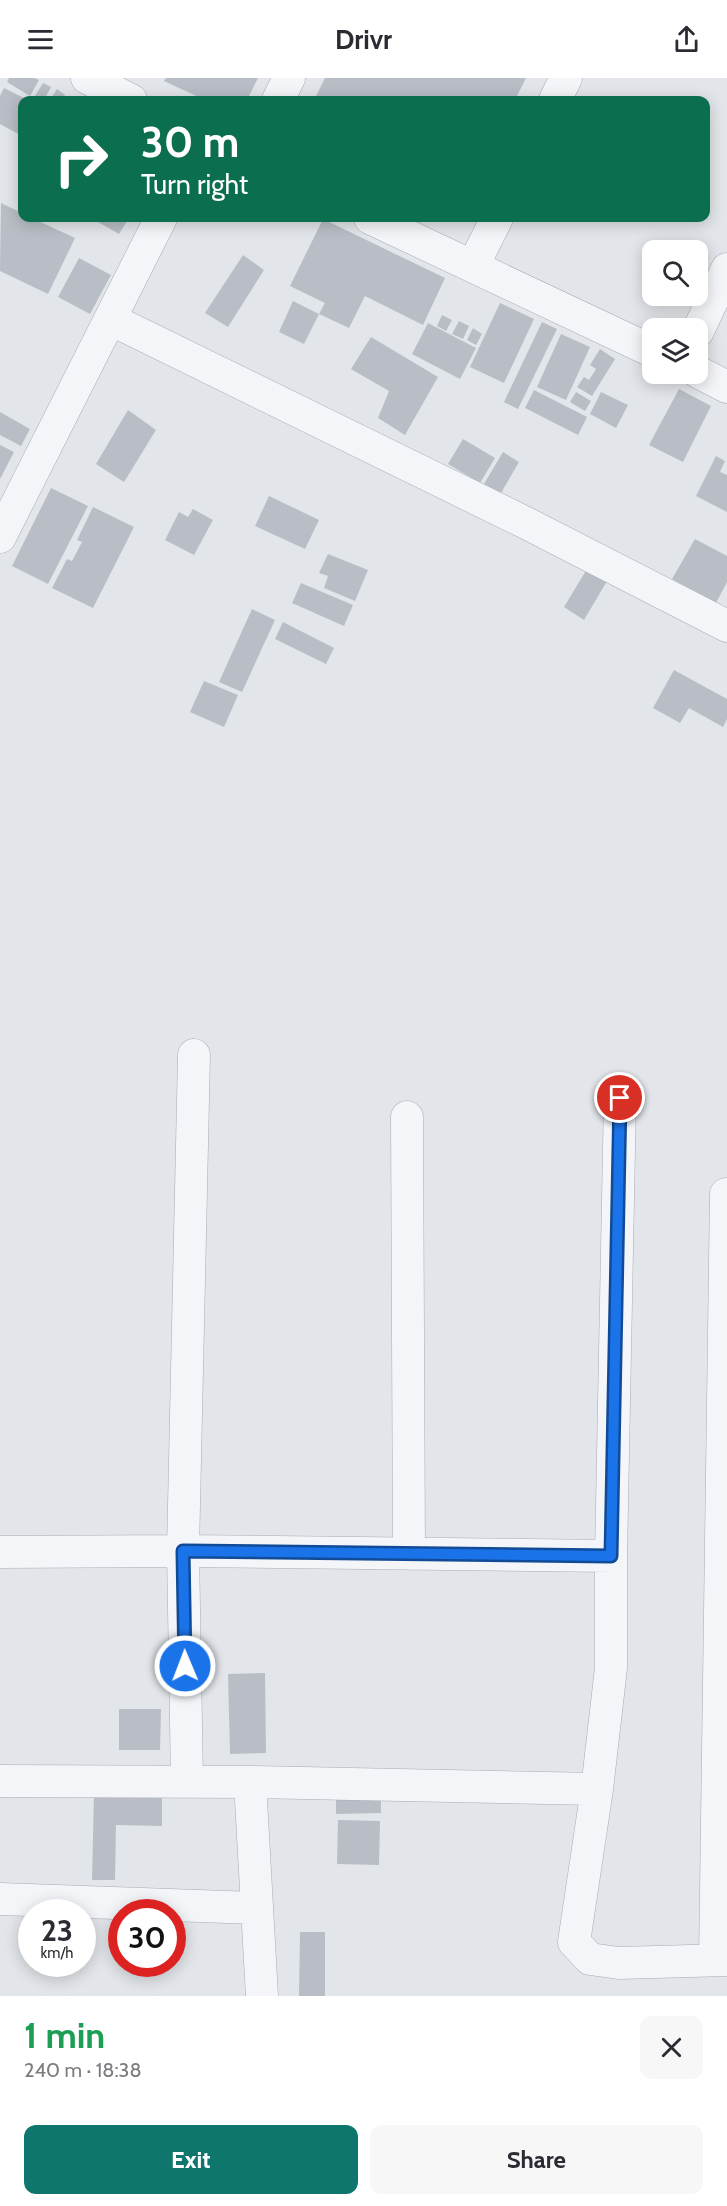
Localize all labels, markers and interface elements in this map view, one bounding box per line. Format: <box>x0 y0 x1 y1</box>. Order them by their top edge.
icon: menu <box>24 23 57 56</box>
text: Drivr <box>335 23 392 56</box>
icon: share <box>670 23 703 56</box>
text: 30 m <box>141 116 239 168</box>
icon: right <box>42 120 120 198</box>
text: Turn right <box>141 168 248 201</box>
map controls <box>642 240 708 384</box>
button: search <box>642 240 708 306</box>
button: layers <box>642 318 708 384</box>
pin <box>594 1072 645 1123</box>
icon: arrive <box>603 1081 636 1114</box>
position arrow <box>153 1634 217 1698</box>
speed limit sign: 30 <box>108 1899 186 1977</box>
text: 23 <box>41 1912 73 1949</box>
text: km/h <box>41 1944 73 1962</box>
text: 1 min <box>24 2013 105 2057</box>
button: close <box>640 2016 703 2079</box>
text: 240 m · 18:38 <box>24 2058 142 2082</box>
button: Exit <box>24 2125 358 2194</box>
button: Share <box>370 2125 703 2194</box>

